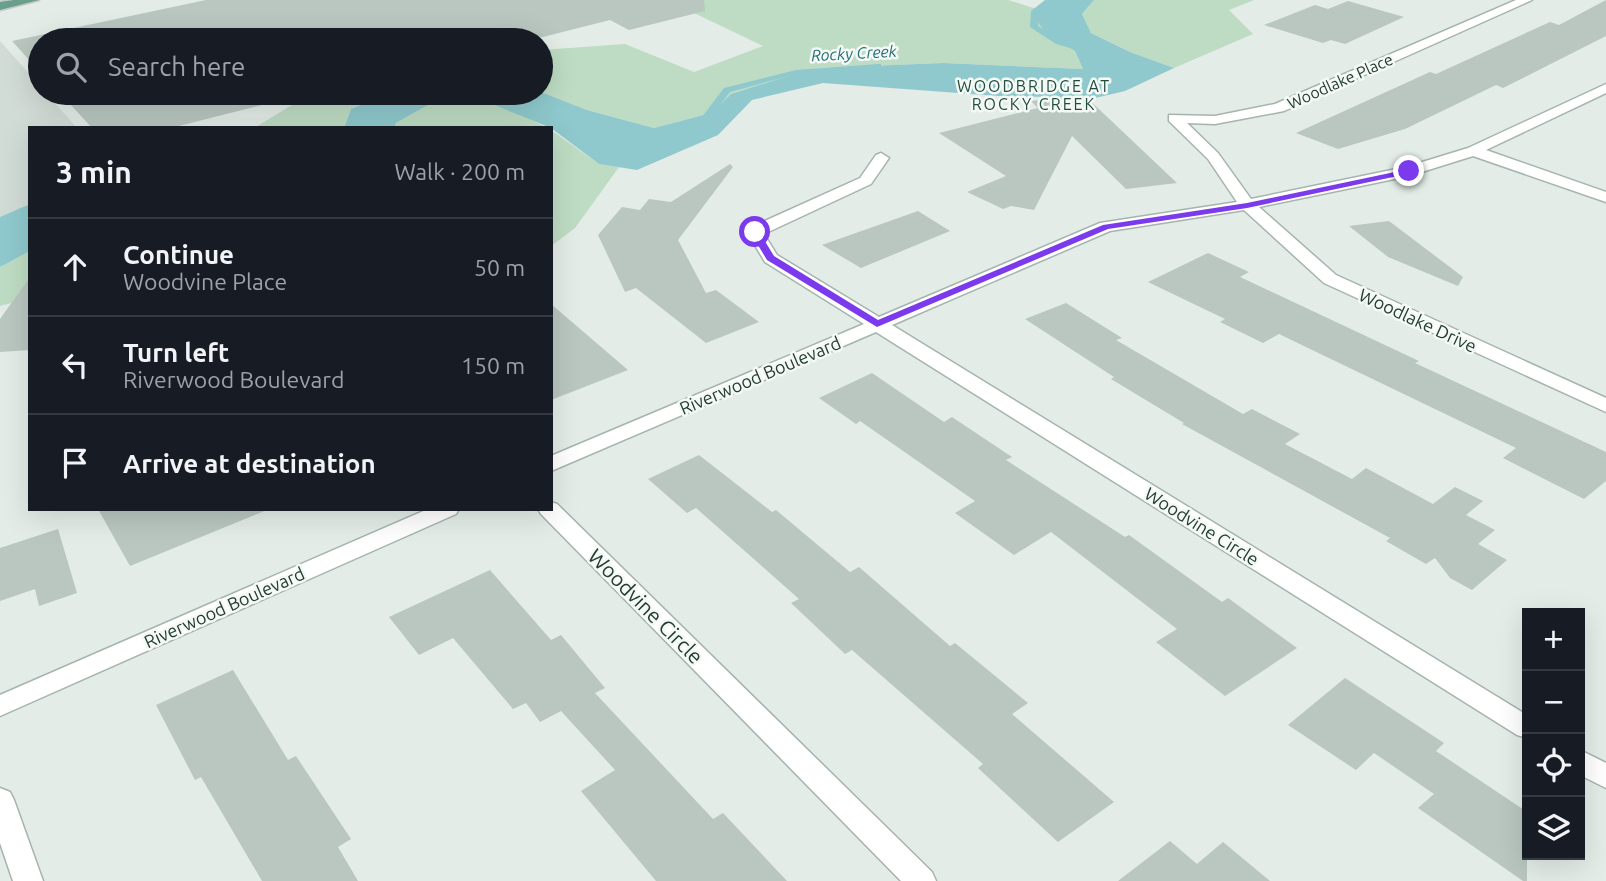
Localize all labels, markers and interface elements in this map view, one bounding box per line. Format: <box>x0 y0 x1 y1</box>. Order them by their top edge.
search box <box>28 28 553 105</box>
water label: Rocky Creek <box>811 42 898 64</box>
icon: search <box>52 48 90 86</box>
street label: Woodlake Place <box>1284 50 1396 112</box>
text: Search here <box>108 52 245 81</box>
district label: WOODBRIDGE AT ROCKY CREEK <box>957 77 1111 113</box>
text: 3 min <box>56 155 132 189</box>
route end <box>1393 155 1424 186</box>
text: Walk · 200 m <box>394 159 525 184</box>
route start <box>739 216 770 247</box>
text: Continue <box>123 240 234 269</box>
icon: ahead <box>56 248 94 286</box>
text: 50 m <box>474 255 525 280</box>
text: Woodvine Place <box>123 269 287 294</box>
street label: Woodlake Drive <box>1356 284 1480 356</box>
street label: Riverwood Boulevard <box>676 332 844 418</box>
text: Turn left <box>123 338 229 367</box>
icon: left <box>56 346 94 384</box>
text: 150 m <box>461 353 525 378</box>
text: Riverwood Boulevard <box>123 367 345 392</box>
icon: arrive <box>56 444 94 482</box>
text: Arrive at destination <box>123 449 376 478</box>
street label: Woodvine Circle <box>1141 483 1263 569</box>
street label: Woodvine Circle <box>584 544 708 668</box>
street label: Riverwood Boulevard <box>141 563 307 651</box>
map controls <box>1522 608 1585 860</box>
button: + <box>1522 608 1585 671</box>
button: − <box>1522 671 1585 734</box>
button: locate <box>1522 734 1585 797</box>
button: layers <box>1522 797 1585 860</box>

